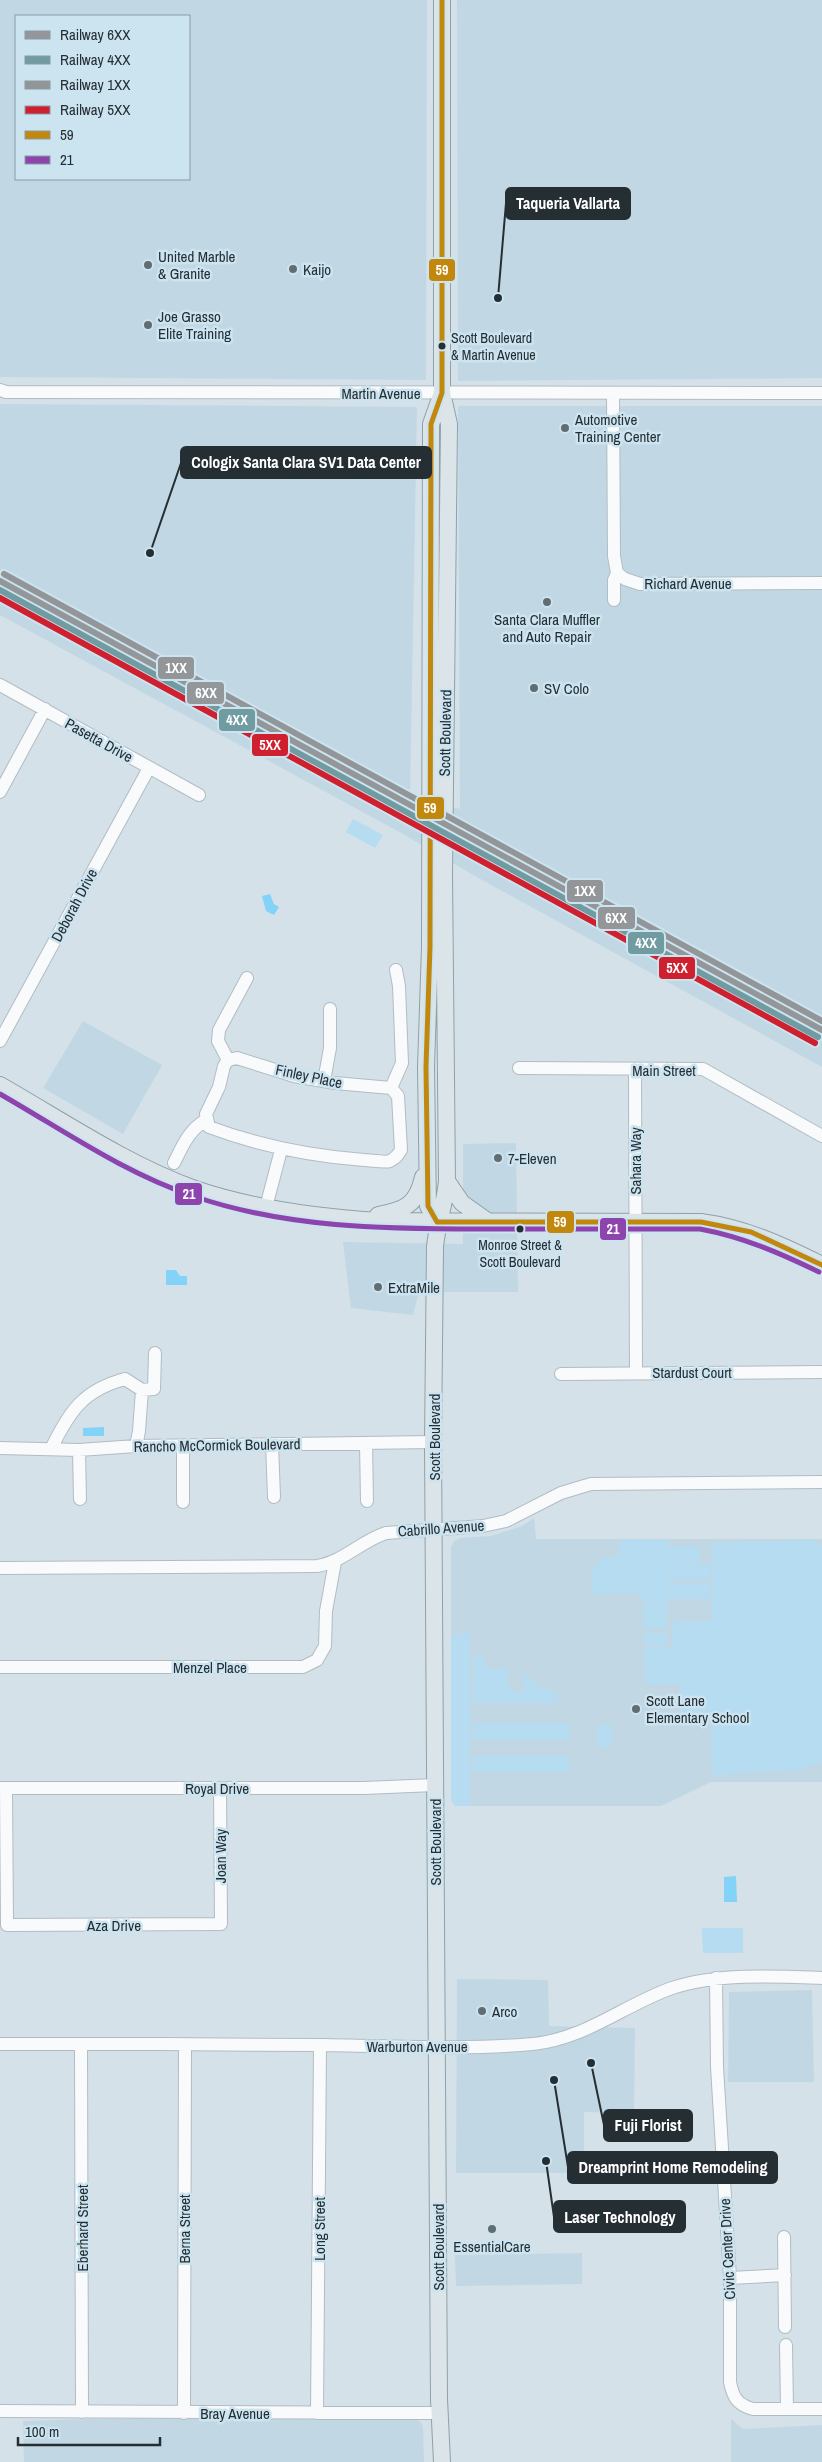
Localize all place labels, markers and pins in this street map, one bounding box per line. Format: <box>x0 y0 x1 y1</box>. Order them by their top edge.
callout: Taqueria Vallarta <box>506 188 630 219</box>
place label: United Marble & Granite <box>158 246 235 284</box>
marker: United Marble & Granite <box>142 259 154 271</box>
place label: Kaijo <box>303 259 331 280</box>
marker: Kaijo <box>287 263 299 275</box>
place label: Joe Grasso Elite Training <box>158 306 231 344</box>
marker: Joe Grasso Elite Training <box>142 319 154 331</box>
place label: Scott Boulevard & Martin Avenue <box>451 329 536 364</box>
marker: Scott Boulevard & Martin Avenue <box>437 341 447 351</box>
place label: Automotive Training Center <box>574 409 661 447</box>
marker: Automotive Training Center <box>559 422 571 434</box>
callout: Cologix Santa Clara SV1 Data Center <box>181 447 431 478</box>
marker: Santa Clara Muffler and Auto Repair <box>541 596 553 608</box>
place label: Santa Clara Muffler and Auto Repair <box>494 609 600 647</box>
place label: SV Colo <box>544 678 589 699</box>
marker: SV Colo <box>528 682 540 694</box>
place label: 7-Eleven <box>508 1148 557 1169</box>
marker: 7-Eleven <box>492 1152 504 1164</box>
marker: Monroe Street & Scott Boulevard <box>515 1224 525 1234</box>
place label: Monroe Street & Scott Boulevard <box>478 1236 562 1271</box>
place label: ExtraMile <box>388 1277 440 1298</box>
marker: ExtraMile <box>372 1281 384 1293</box>
place label: Scott Lane Elementary School <box>646 1690 749 1728</box>
marker: Scott Lane Elementary School <box>630 1703 642 1715</box>
place label: Arco <box>491 2001 517 2022</box>
marker: Arco <box>476 2005 488 2017</box>
callout: Fuji Florist <box>604 2110 692 2141</box>
callout: Dreamprint Home Remodeling <box>568 2152 777 2183</box>
callout: Laser Technology <box>554 2201 685 2232</box>
marker: EssentialCare <box>486 2223 498 2235</box>
place label: EssentialCare <box>453 2236 531 2257</box>

